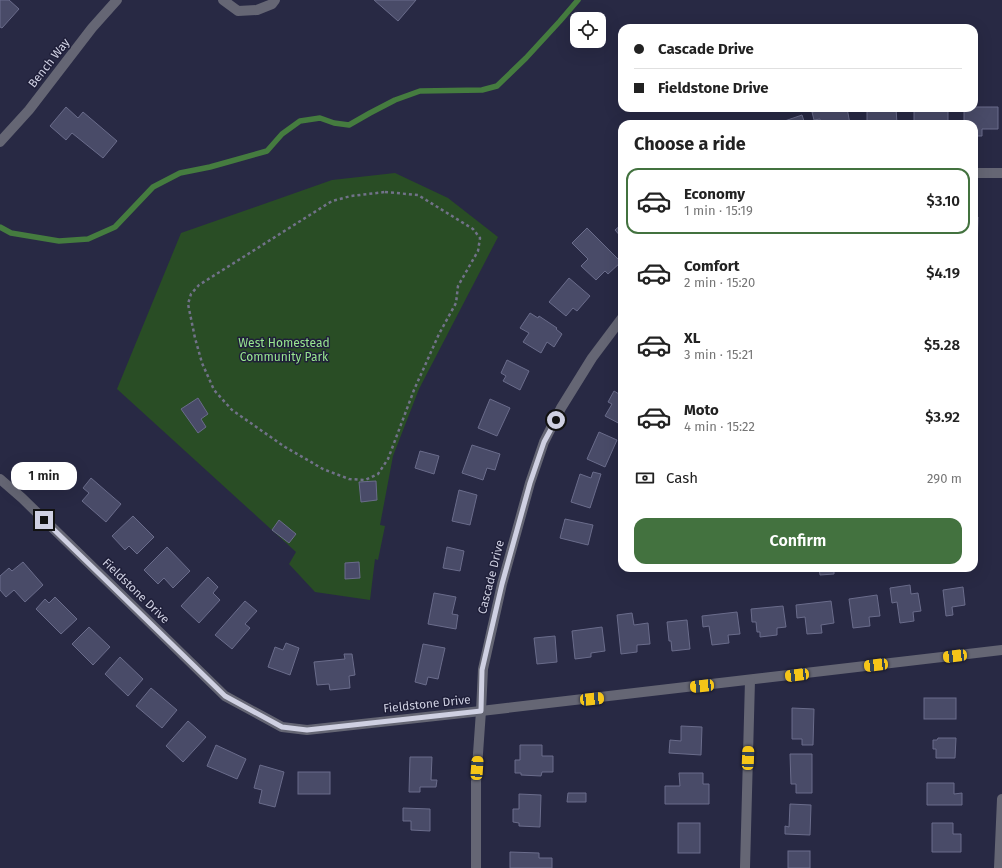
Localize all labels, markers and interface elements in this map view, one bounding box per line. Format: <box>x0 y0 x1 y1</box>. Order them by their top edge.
map controls <box>570 12 606 48</box>
button: locate <box>570 12 606 48</box>
street label: Bench Way <box>25 36 73 90</box>
text: Cascade Drive <box>658 40 754 58</box>
text: Fieldstone Drive <box>658 79 769 97</box>
text: Choose a ride <box>634 133 746 155</box>
icon: car <box>636 183 672 219</box>
text: Economy <box>684 185 745 203</box>
text: $3.10 <box>926 192 960 210</box>
text: 1 min · 15:19 <box>684 203 753 218</box>
icon: car <box>636 255 672 291</box>
text: Comfort <box>684 257 740 275</box>
text: $4.19 <box>926 264 960 282</box>
text: 2 min · 15:20 <box>684 275 755 290</box>
icon: car <box>636 327 672 363</box>
text: XL <box>684 329 700 347</box>
park label: West Homestead Community Park <box>238 336 330 364</box>
text: $5.28 <box>924 336 960 354</box>
text: 3 min · 15:21 <box>684 347 753 362</box>
icon: car <box>636 399 672 435</box>
text: Moto <box>684 401 719 419</box>
text: $3.92 <box>925 408 960 426</box>
route start <box>547 411 565 429</box>
text: 4 min · 15:22 <box>684 419 755 434</box>
callout: 1 min <box>11 462 77 490</box>
icon: cash <box>634 467 656 489</box>
text: 1 min <box>28 468 60 483</box>
text: Cash <box>666 469 698 487</box>
text: 290 m <box>927 471 962 486</box>
route end <box>35 511 53 529</box>
button: Confirm <box>634 518 962 564</box>
street label: Cascade Drive <box>475 539 507 615</box>
street label: Fieldstone Drive <box>100 556 172 626</box>
car <box>942 649 968 663</box>
car <box>863 658 889 672</box>
car <box>784 668 810 682</box>
car <box>689 679 715 693</box>
street label: Fieldstone Drive <box>383 692 471 716</box>
car <box>579 692 605 706</box>
car <box>742 746 754 770</box>
car <box>470 756 484 780</box>

